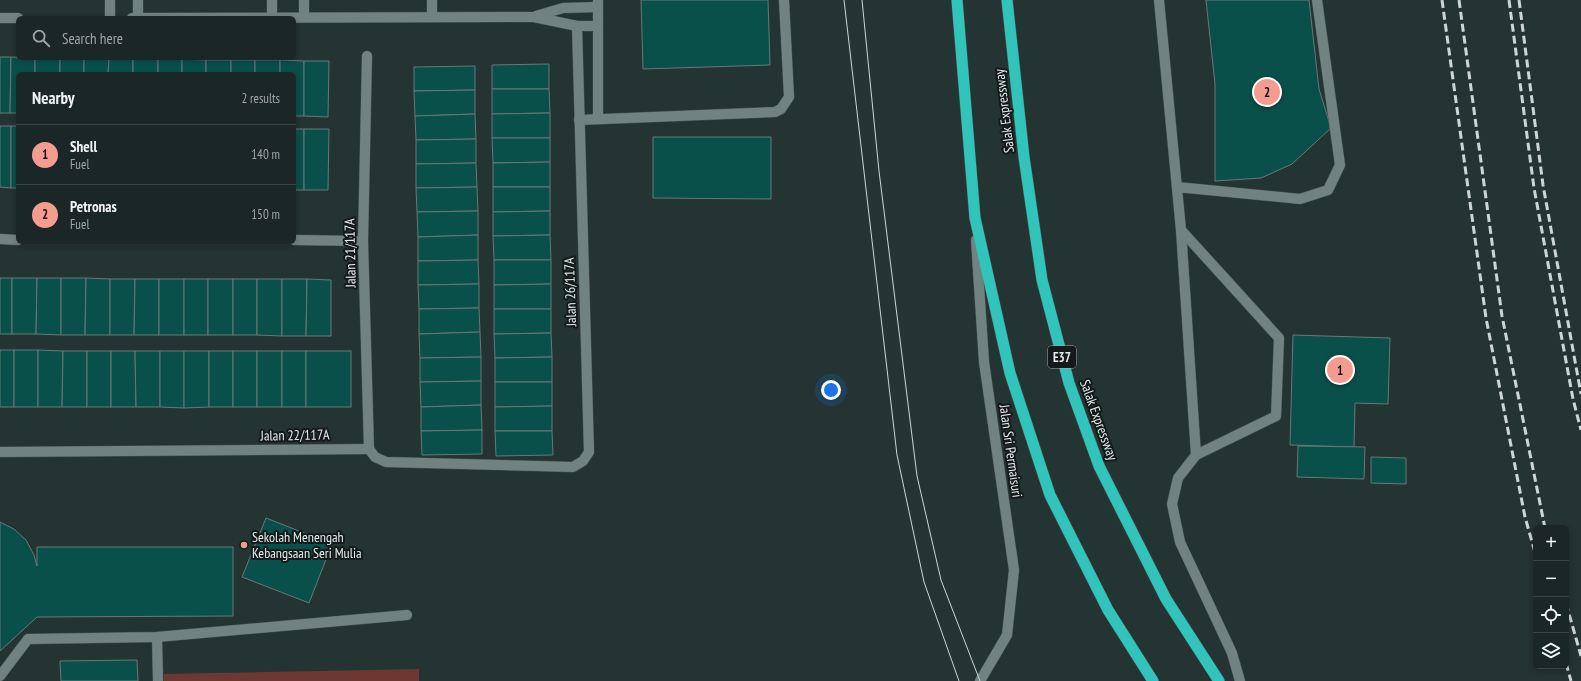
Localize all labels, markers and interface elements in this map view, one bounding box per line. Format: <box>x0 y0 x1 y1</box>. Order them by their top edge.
search box <box>16 16 296 60</box>
icon: search <box>30 27 52 49</box>
text: Search here <box>62 29 123 48</box>
street label: Salak Expressway <box>990 67 1018 154</box>
pin: 2 <box>1254 77 1280 107</box>
text: Nearby <box>32 87 75 109</box>
text: 2 results <box>241 90 280 107</box>
text: Shell <box>70 137 97 156</box>
text: 1 <box>42 146 48 163</box>
text: 140 m <box>251 146 280 163</box>
text: Fuel <box>70 156 89 173</box>
text: Petronas <box>70 197 117 216</box>
text: 2 <box>42 206 48 223</box>
text: 150 m <box>251 206 280 223</box>
text: Fuel <box>70 216 89 233</box>
street label: Jalan 21/117A <box>340 218 360 289</box>
street label: Jalan 26/117A <box>560 257 580 328</box>
road number: E37 <box>1048 346 1076 368</box>
pin: 1 <box>1327 355 1353 385</box>
street label: Salak Expressway <box>1076 377 1122 464</box>
your location <box>821 380 841 400</box>
street label: Jalan Sri Permaisuri <box>995 402 1026 499</box>
street label: Jalan 22/117A <box>259 425 330 445</box>
map controls <box>1533 525 1569 669</box>
button: + <box>1533 525 1569 561</box>
place label: Sekolah Menengah Kebangsaan Seri Mulia <box>252 528 362 562</box>
marker: Sekolah Menengah Kebangsaan Seri Mulia <box>239 540 249 550</box>
button: − <box>1533 561 1569 597</box>
button: locate <box>1533 597 1569 633</box>
button: layers <box>1533 633 1569 669</box>

